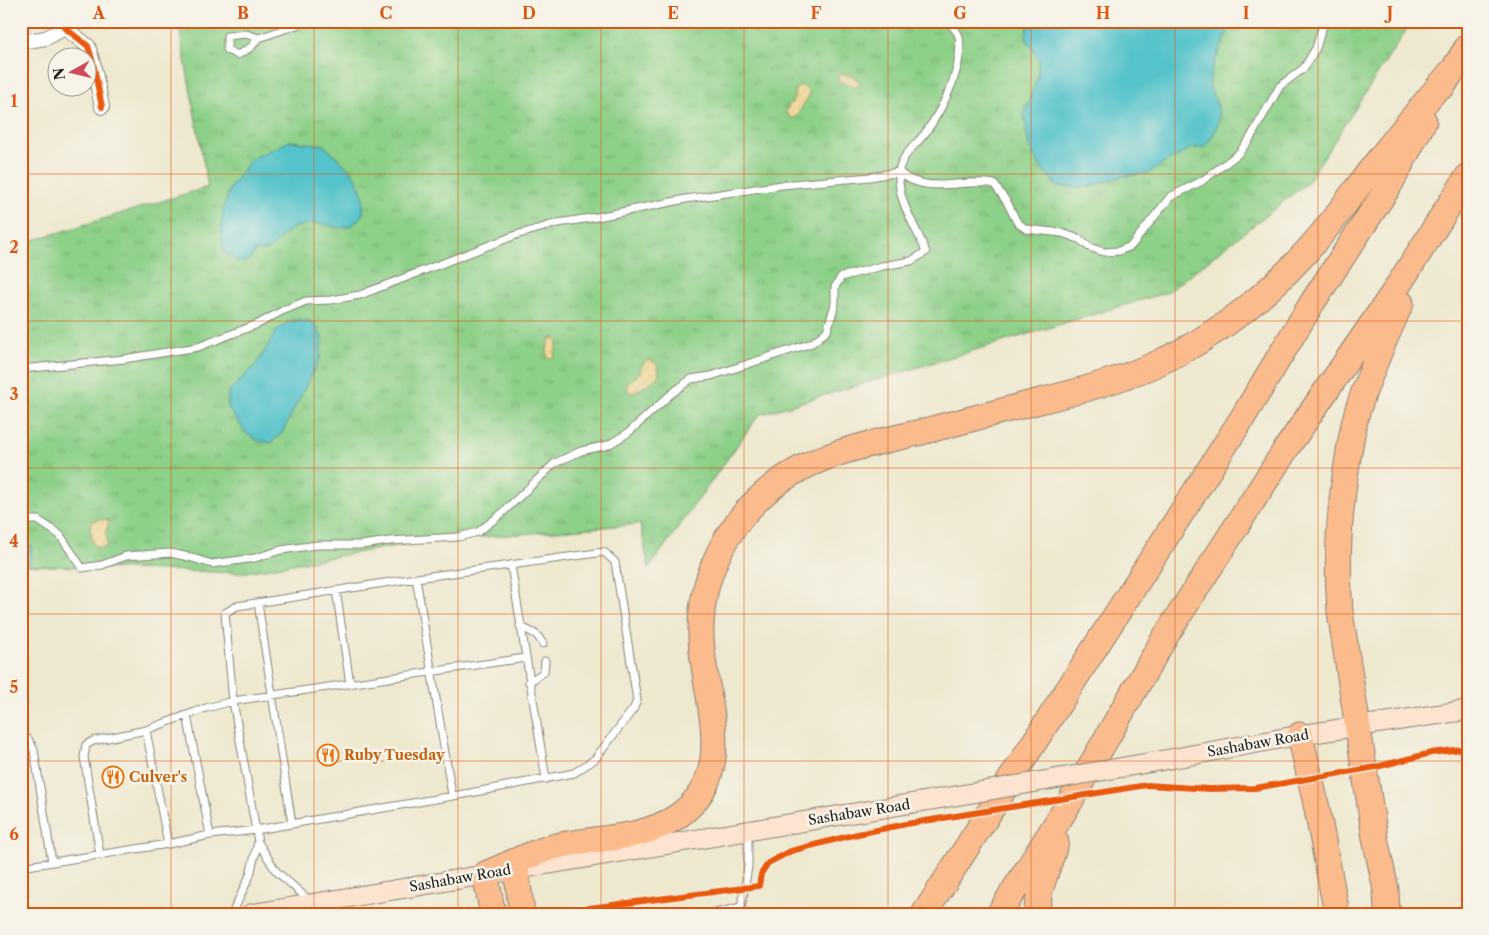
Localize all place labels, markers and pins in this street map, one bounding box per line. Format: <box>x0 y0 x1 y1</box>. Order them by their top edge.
restaurant icon: Ruby Tuesday <box>316 743 340 767</box>
place label: Ruby Tuesday <box>344 746 445 764</box>
restaurant icon: Culver's <box>101 765 125 789</box>
place label: Culver's <box>129 768 187 786</box>

